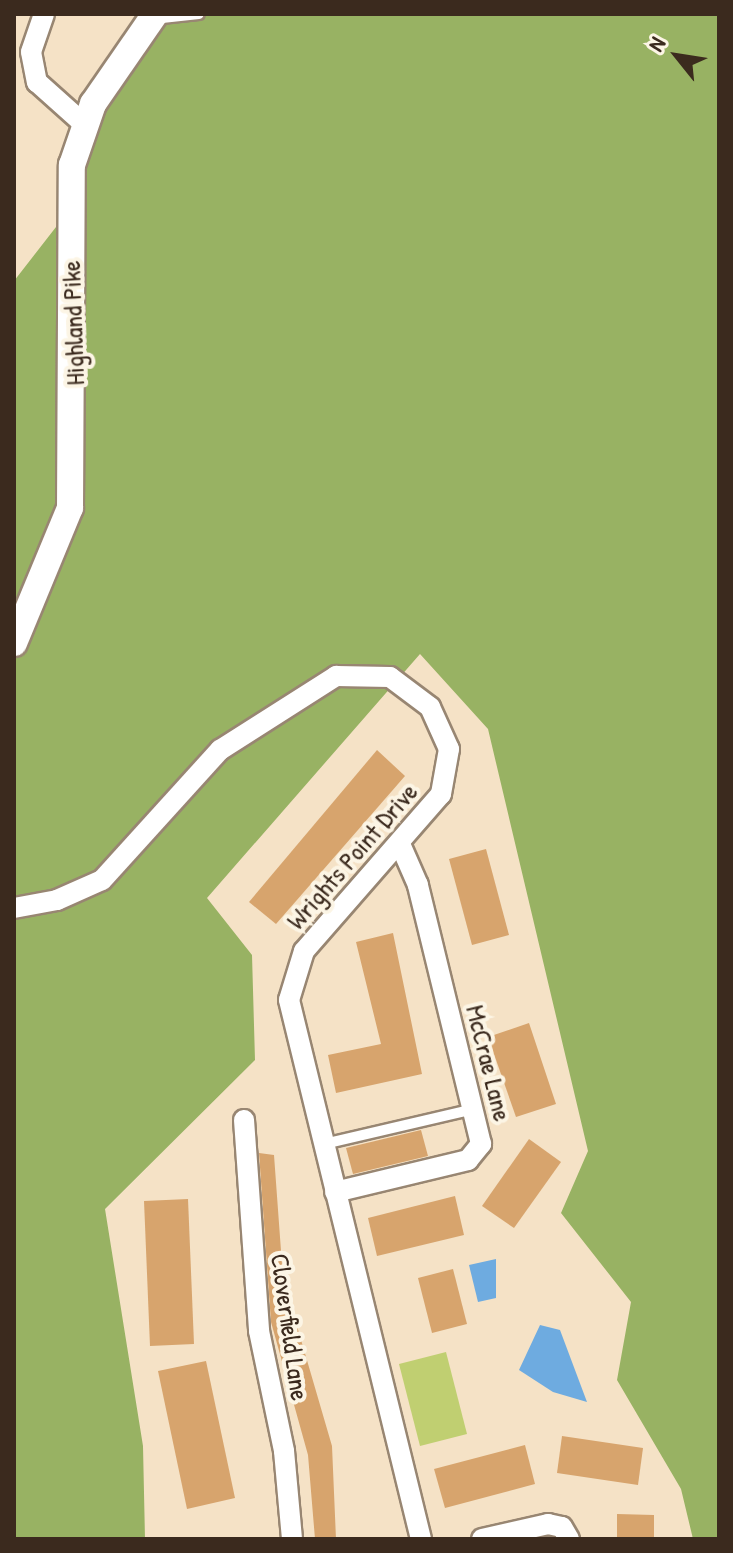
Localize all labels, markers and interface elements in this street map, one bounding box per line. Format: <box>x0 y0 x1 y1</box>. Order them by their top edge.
north arrow <box>637 16 717 96</box>
text: N <box>640 31 672 57</box>
street label: Highland Pike <box>55 260 91 386</box>
street label: Wrights Point Drive <box>280 776 424 936</box>
street label: McCrae Lane <box>460 1002 518 1124</box>
street label: Cloverfield Lane <box>264 1251 316 1403</box>

